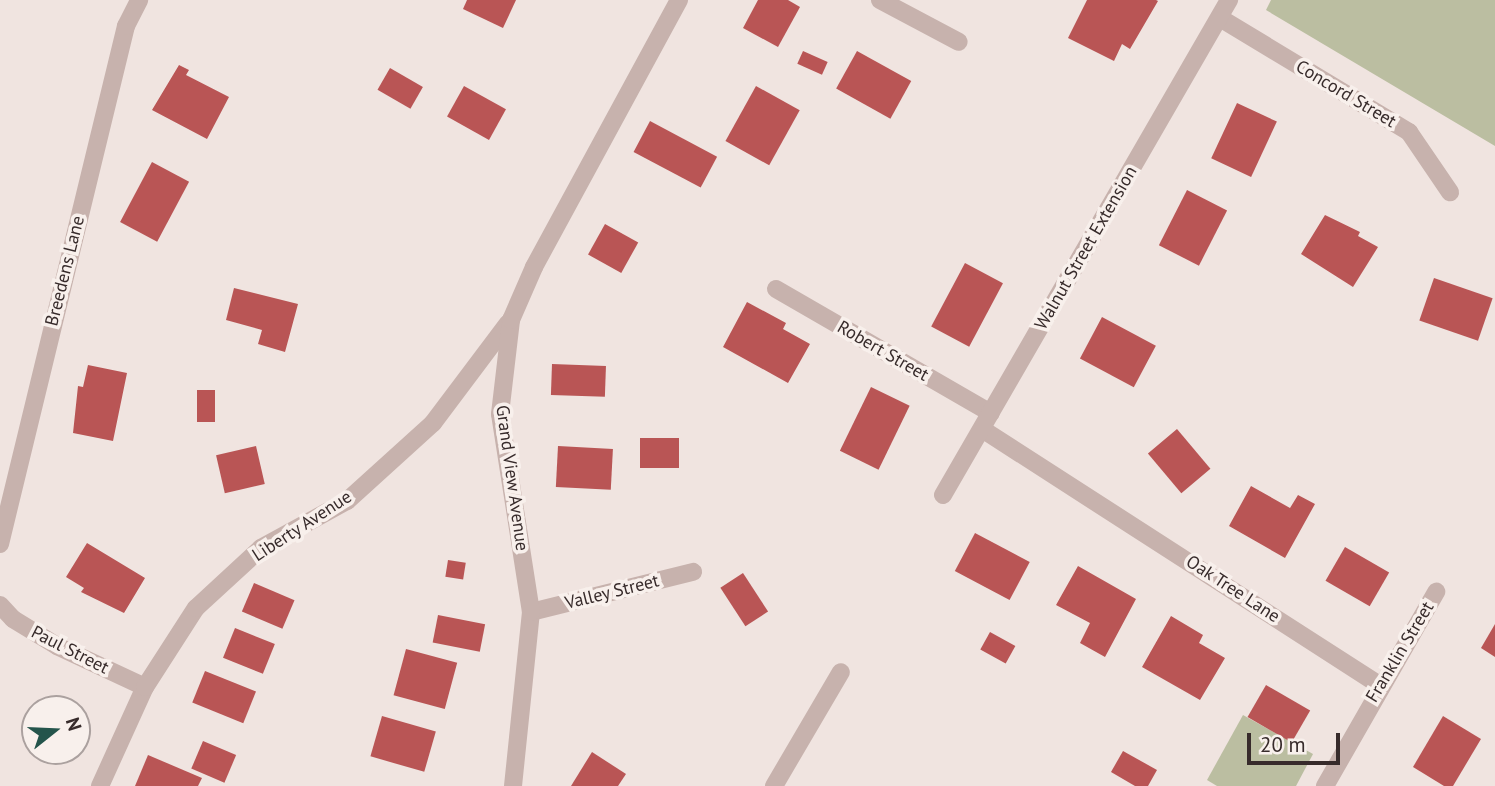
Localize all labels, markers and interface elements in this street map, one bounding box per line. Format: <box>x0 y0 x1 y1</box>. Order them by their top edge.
street label: Concord Street <box>1292 56 1400 132</box>
street label: Walnut Street Extension <box>1030 162 1142 334</box>
street label: Breedens Lane <box>41 214 89 328</box>
street label: Robert Street <box>833 316 933 386</box>
street label: Grand View Avenue <box>491 403 533 553</box>
street label: Liberty Avenue <box>248 486 356 566</box>
street label: Oak Tree Lane <box>1182 550 1284 628</box>
street label: Valley Street <box>562 570 662 614</box>
street label: Franklin Street <box>1362 598 1438 706</box>
street label: Paul Street <box>28 621 112 679</box>
north arrow <box>21 695 91 765</box>
text: N <box>61 714 87 734</box>
scale bar <box>1250 720 1343 764</box>
text: 20 m <box>1260 731 1306 758</box>

